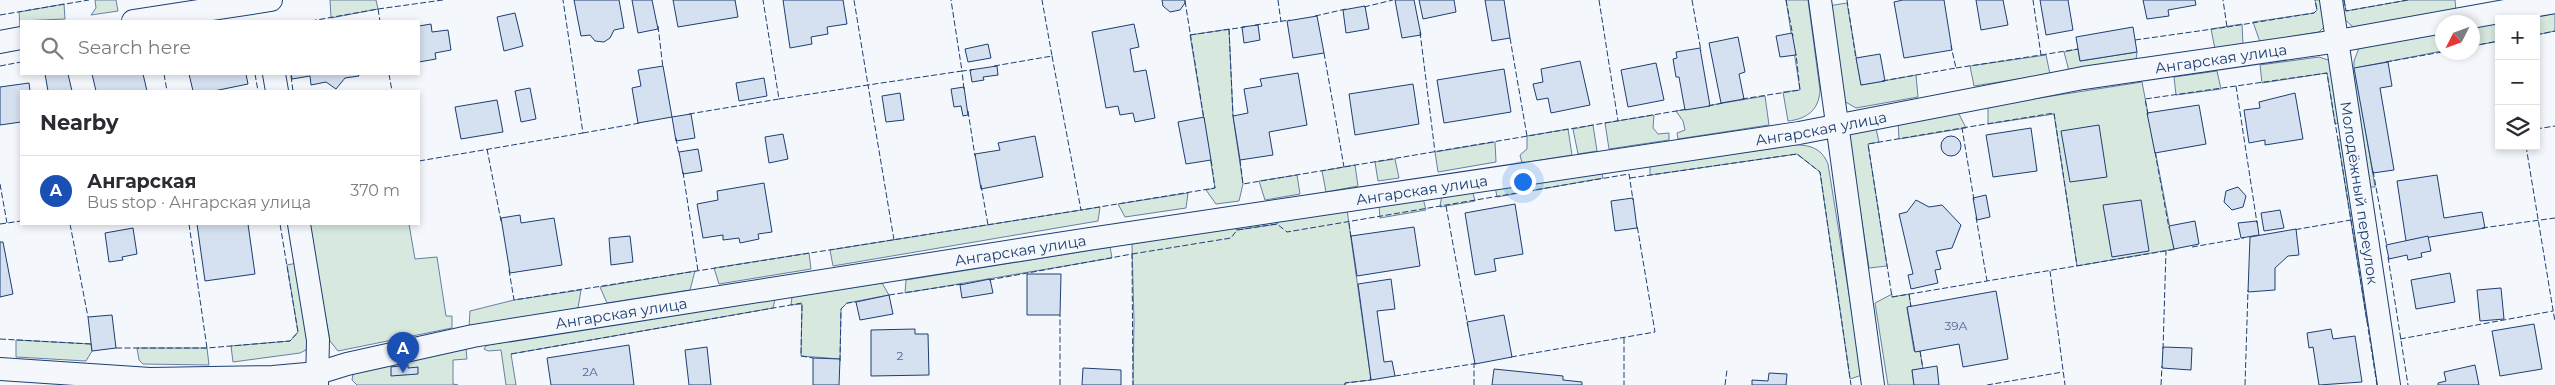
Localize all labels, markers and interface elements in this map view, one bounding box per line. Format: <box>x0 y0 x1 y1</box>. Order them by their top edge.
north arrow <box>2435 15 2480 60</box>
map controls <box>2495 15 2540 150</box>
button: + <box>2495 15 2540 60</box>
search box <box>20 20 420 75</box>
icon: search <box>38 34 66 62</box>
text: Search here <box>78 36 191 59</box>
street label: Ангарская улица <box>2154 39 2288 77</box>
button: − <box>2495 60 2540 105</box>
street label: Молодёжный переулок <box>2337 100 2383 286</box>
button: layers <box>2495 105 2540 150</box>
street label: Ангарская улица <box>1754 107 1888 149</box>
text: Nearby <box>40 110 119 135</box>
your location <box>1510 169 1536 195</box>
text: Ангарская <box>87 170 196 193</box>
street label: Ангарская улица <box>1354 170 1489 209</box>
text: A <box>50 181 62 200</box>
text: 370 m <box>350 181 400 200</box>
text: Bus stop · Ангарская улица <box>87 193 311 212</box>
street label: Ангарская улица <box>953 230 1088 270</box>
street label: Ангарская улица <box>554 293 688 332</box>
house number: 39А <box>1945 318 1968 333</box>
pin: A <box>387 332 419 373</box>
house number: 2 <box>897 348 904 363</box>
house number: 2А <box>582 364 598 379</box>

